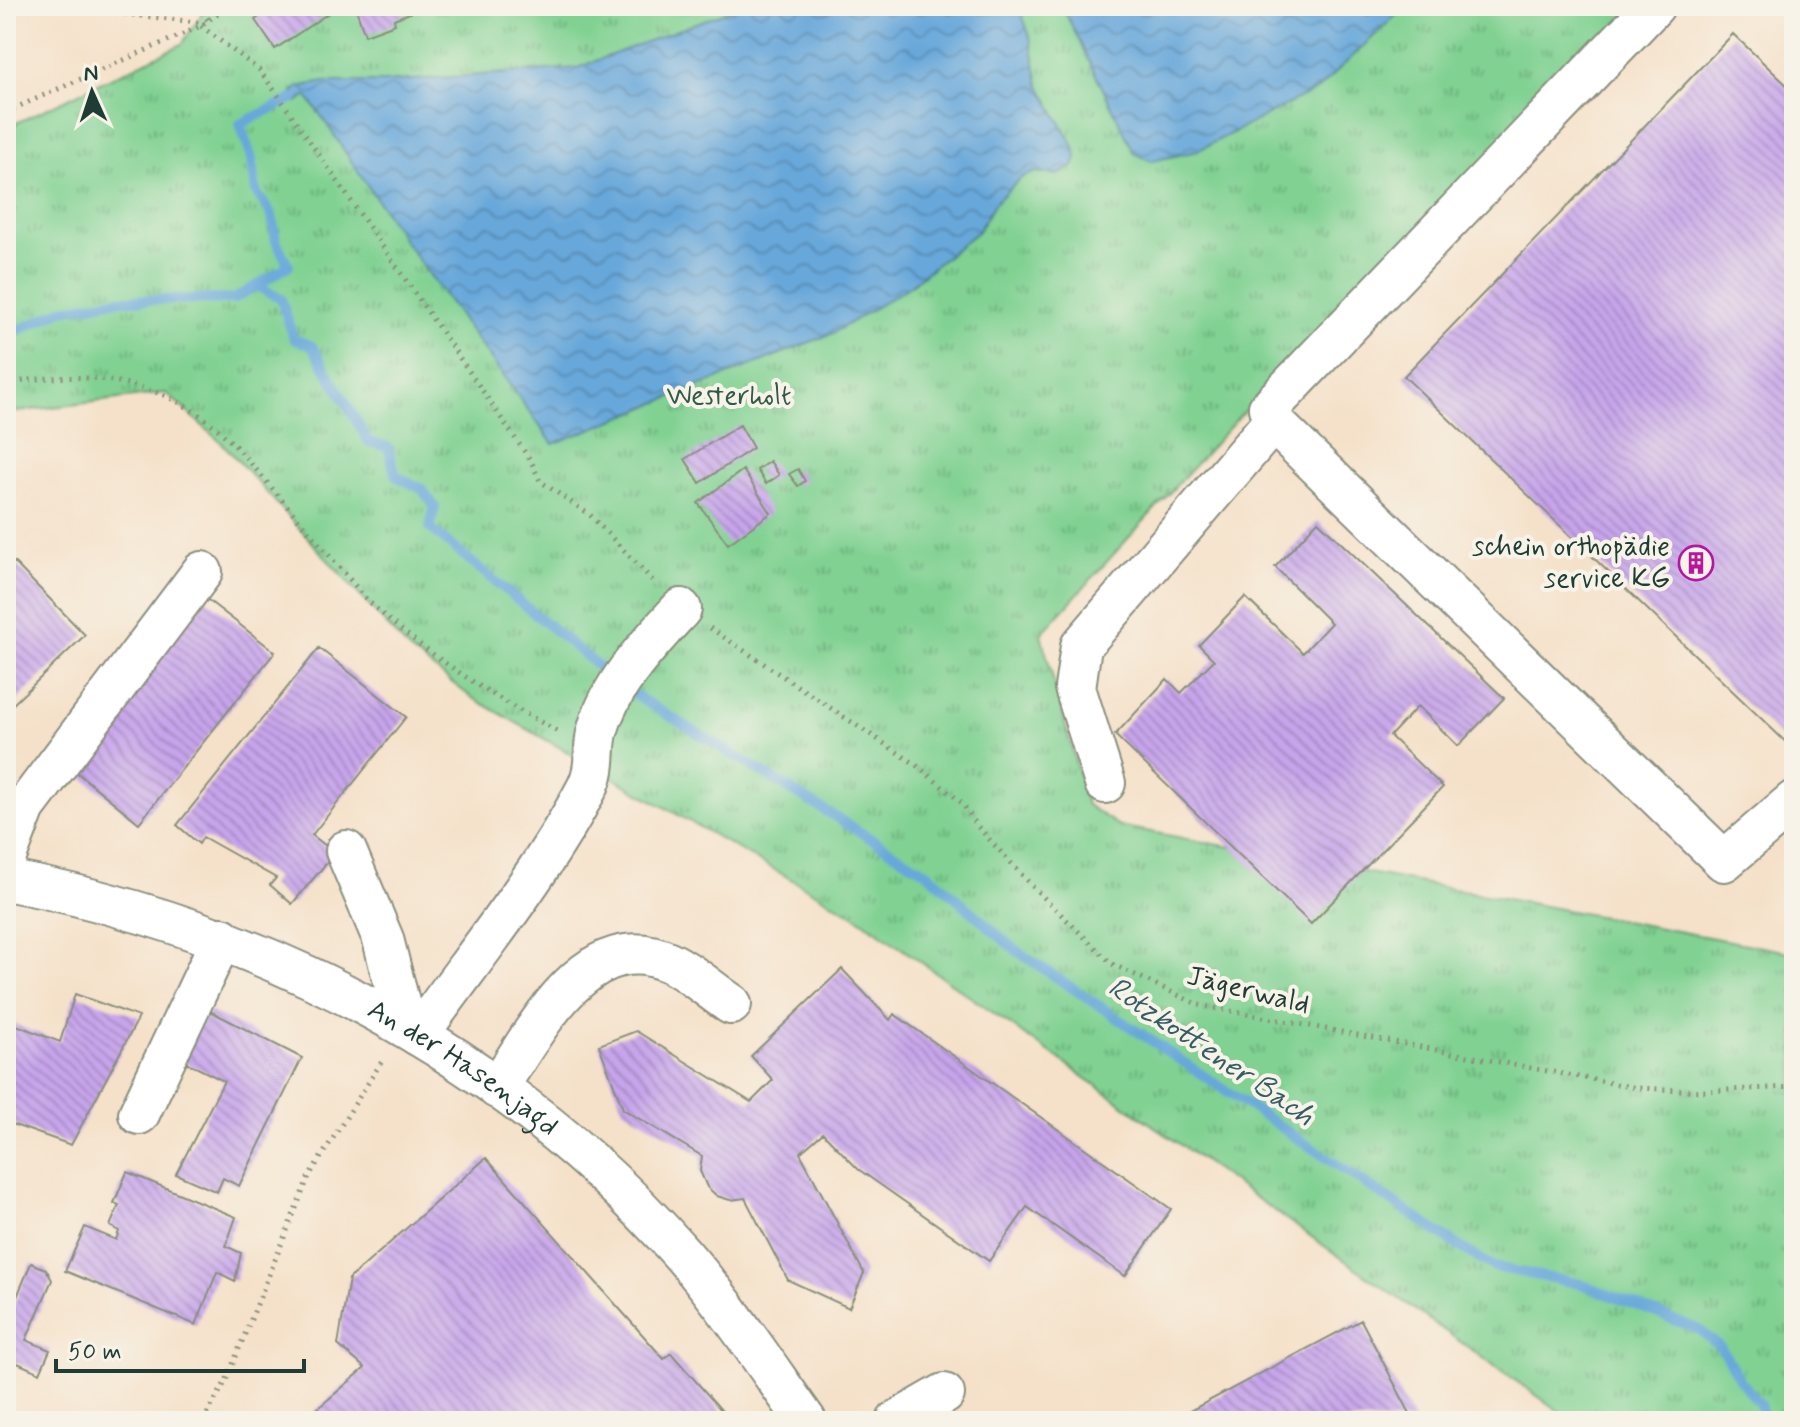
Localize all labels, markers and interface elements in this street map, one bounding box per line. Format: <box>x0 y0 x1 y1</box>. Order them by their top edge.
north arrow <box>52 52 132 132</box>
text: N <box>83 60 99 88</box>
park label: Westerholt <box>667 378 791 415</box>
place label: schein orthopädie service KG <box>1472 529 1670 598</box>
building icon: schein orthopädie service KG <box>1677 544 1715 582</box>
street label: Jägerwald <box>1183 958 1313 1024</box>
water label: Rotzkottener Bach <box>1100 968 1322 1136</box>
street label: An der Hasenjagd <box>361 991 566 1145</box>
scale bar <box>56 1323 304 1373</box>
text: 50 m <box>68 1337 122 1368</box>

